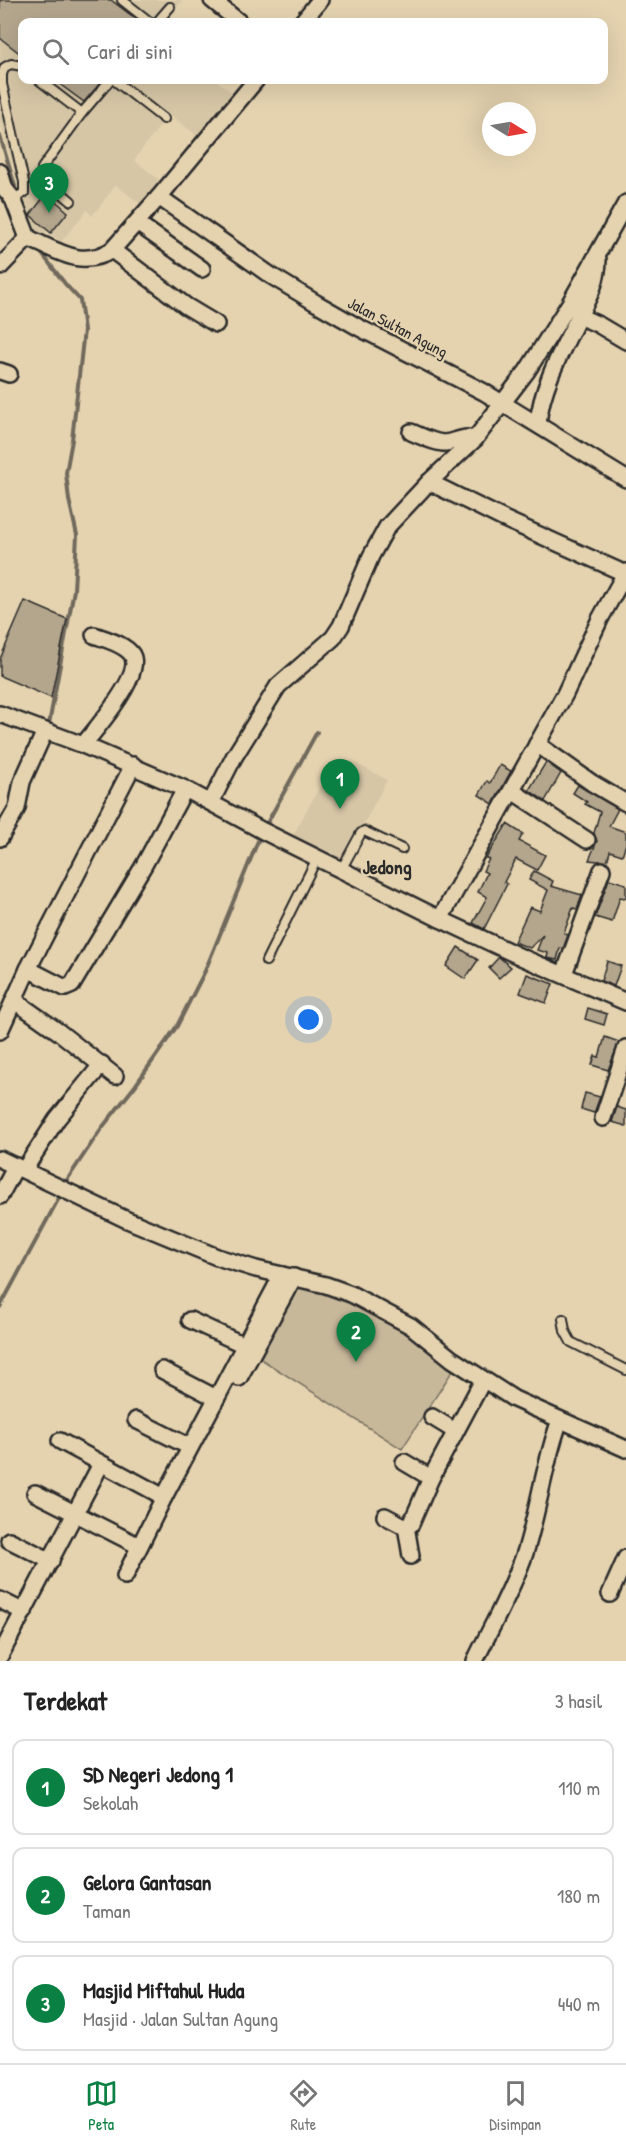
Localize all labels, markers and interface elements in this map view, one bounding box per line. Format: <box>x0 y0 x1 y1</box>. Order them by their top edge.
search box <box>18 18 608 84</box>
icon: search <box>39 35 72 68</box>
text: Cari di sini <box>87 36 173 66</box>
north arrow <box>482 102 536 156</box>
pin: 3 <box>29 164 68 213</box>
street label: Jalan Sultan Agung <box>344 291 452 363</box>
pin: 1 <box>320 760 360 809</box>
district label: Jedong <box>362 853 412 881</box>
your location <box>294 1005 323 1034</box>
pin: 2 <box>336 1312 376 1362</box>
text: Terdekat <box>24 1683 107 1718</box>
text: 3 hasil <box>555 1687 602 1714</box>
text: SD Negeri Jedong 1 <box>83 1759 233 1789</box>
text: 1 <box>42 1774 49 1801</box>
text: 110 m <box>558 1774 600 1801</box>
text: Sekolah <box>83 1789 138 1816</box>
text: Gelora Gantasan <box>83 1867 212 1897</box>
text: 2 <box>41 1882 50 1909</box>
text: 180 m <box>557 1882 600 1909</box>
text: Taman <box>83 1897 131 1924</box>
text: Masjid Miftahul Huda <box>83 1975 244 2005</box>
text: 3 <box>41 1990 50 2017</box>
text: 440 m <box>558 1990 600 2017</box>
text: Masjid · Jalan Sultan Agung <box>83 2005 278 2032</box>
tab: Peta <box>85 2077 118 2135</box>
tab: Rute <box>287 2077 320 2135</box>
tab: Disimpan <box>489 2077 541 2135</box>

